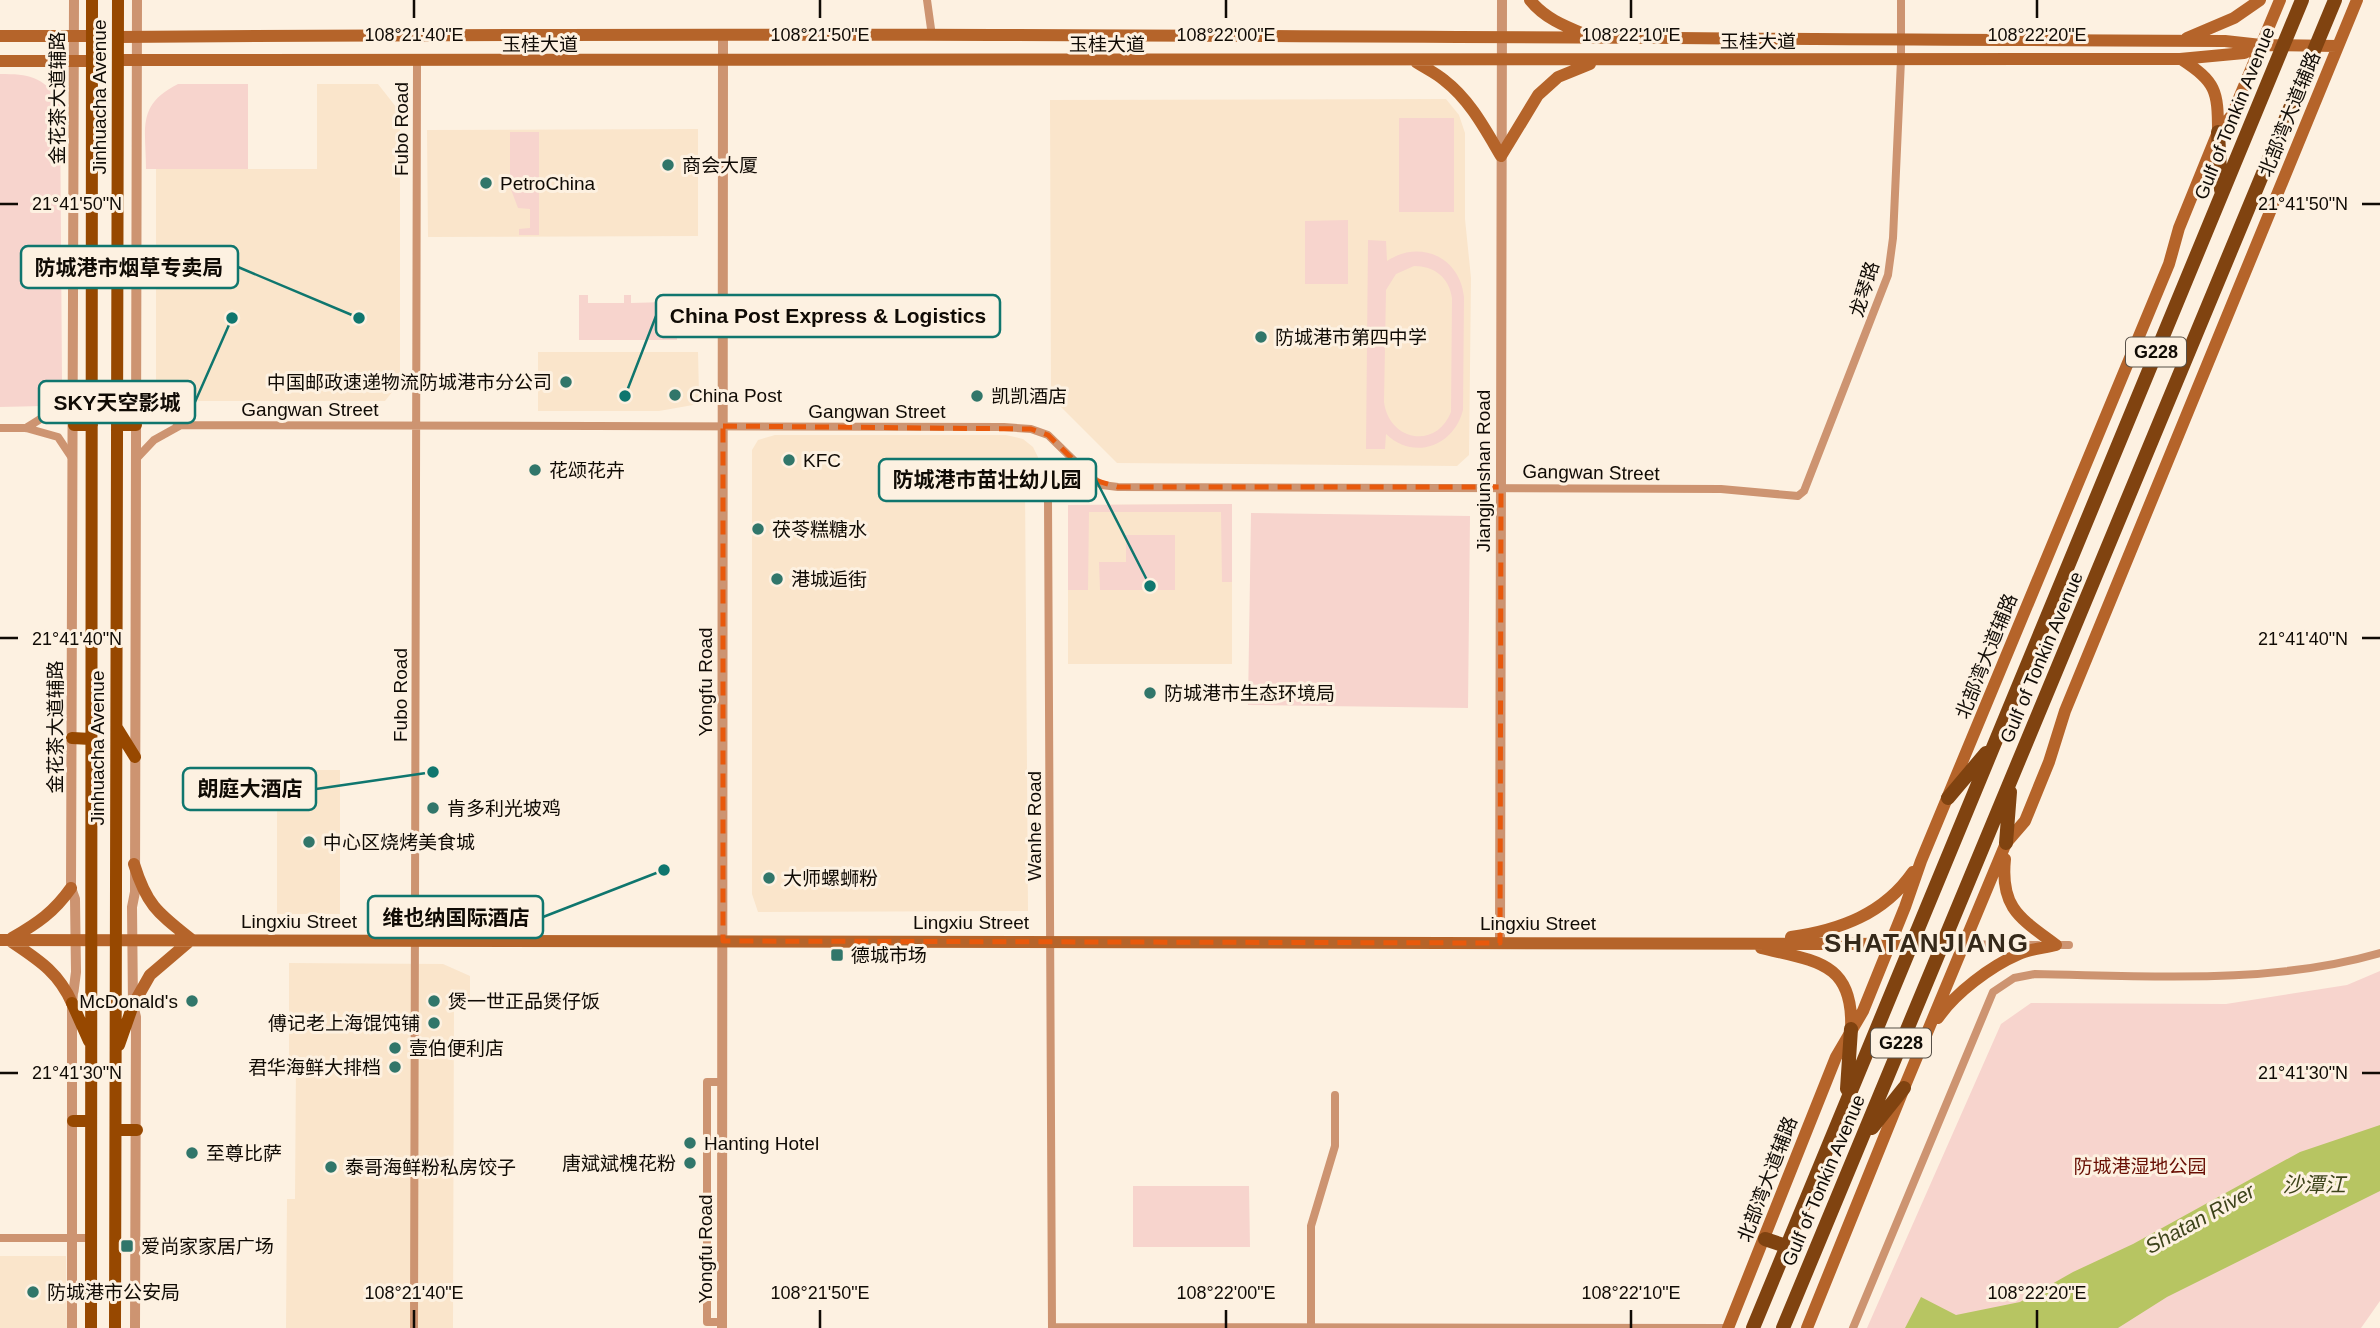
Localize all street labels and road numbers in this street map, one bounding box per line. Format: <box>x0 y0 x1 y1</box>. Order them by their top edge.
street label: Jinhuacha Avenue <box>89 20 110 174</box>
street label: Gulf of Tonkin Avenue <box>2190 24 2279 202</box>
street label: 金花茶大道辅路 <box>47 31 68 165</box>
street label: 玉桂大道 <box>1720 31 1796 52</box>
street label: 玉桂大道 <box>502 34 578 55</box>
street label: 玉桂大道 <box>1069 34 1145 55</box>
street label: 北部湾大道辅路 <box>2255 49 2324 180</box>
street label: Fubo Road <box>391 82 412 176</box>
street label: 龙琴路 <box>1846 259 1883 319</box>
road number: G228 <box>2126 338 2186 366</box>
street label: Jiangjunshan Road <box>1473 390 1494 552</box>
street label: Gangwan Street <box>241 399 379 420</box>
street label: Gangwan Street <box>808 401 946 422</box>
street label: Gangwan Street <box>1522 461 1661 484</box>
street label: Gulf of Tonkin Avenue <box>1996 568 2087 746</box>
street label: 北部湾大道辅路 <box>1952 591 2021 722</box>
street label: Yongfu Road <box>695 627 716 737</box>
street label: Fubo Road <box>390 648 411 742</box>
street label: 金花茶大道辅路 <box>45 660 66 794</box>
street label: Jinhuacha Avenue <box>87 671 108 825</box>
street label: Wanhe Road <box>1024 771 1045 881</box>
street label: Lingxiu Street <box>241 911 358 932</box>
street label: Lingxiu Street <box>913 912 1030 933</box>
street label: Lingxiu Street <box>1480 913 1597 934</box>
road number: G228 <box>1871 1028 1931 1058</box>
street label: Gulf of Tonkin Avenue <box>1778 1091 1869 1269</box>
street label: 北部湾大道辅路 <box>1734 1113 1801 1245</box>
street label: Yongfu Road <box>695 1194 716 1304</box>

